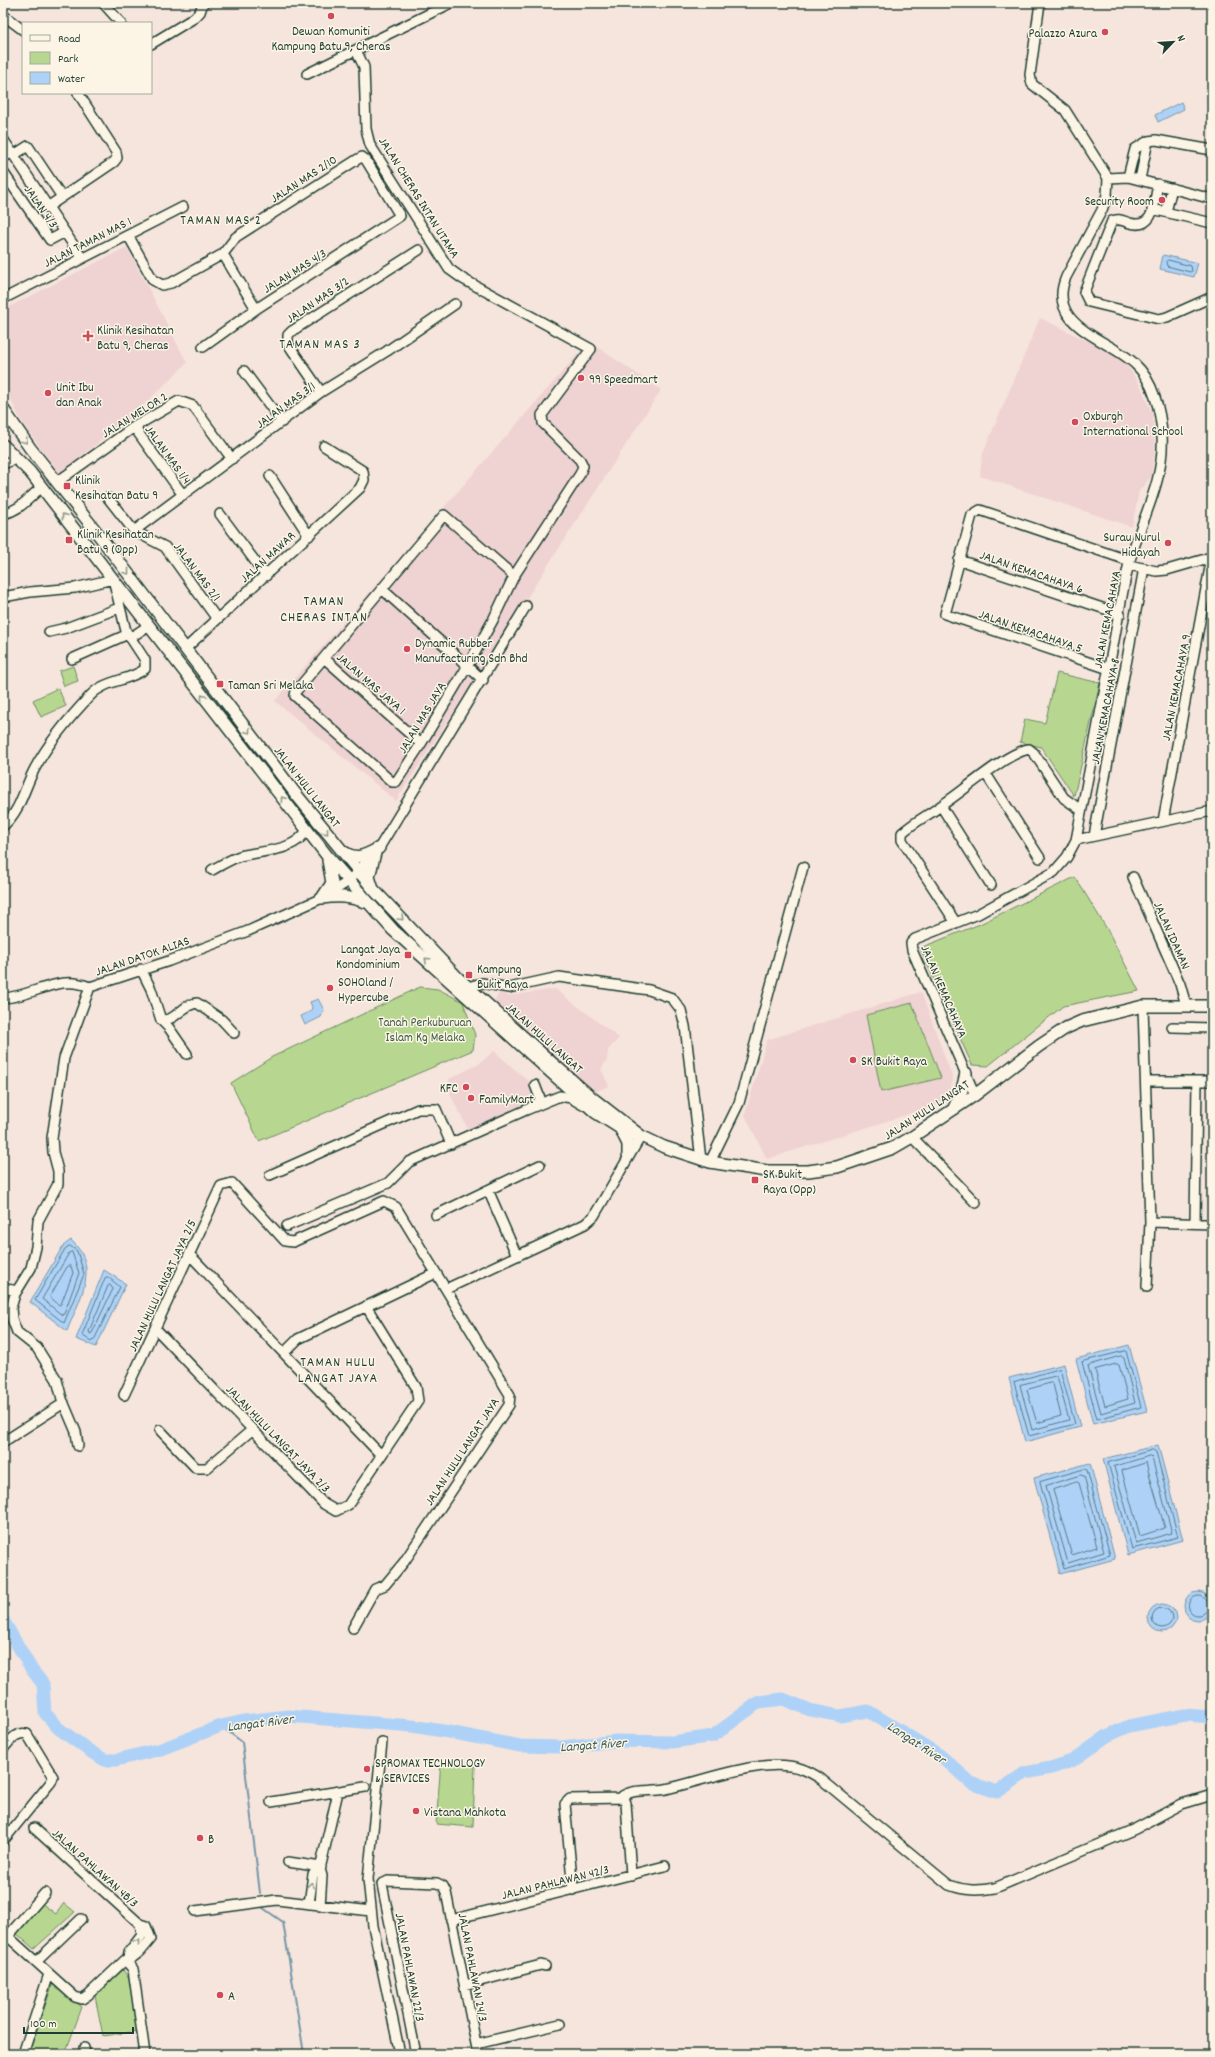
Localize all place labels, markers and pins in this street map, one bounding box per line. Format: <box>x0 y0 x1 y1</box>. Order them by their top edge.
marker: Dewan Komuniti Kampung Batu 9, Cheras <box>326 11 336 21</box>
place label: Dewan Komuniti Kampung Batu 9, Cheras <box>272 23 390 57</box>
place label: Palazzo Azura <box>1029 25 1098 44</box>
marker: Palazzo Azura <box>1100 27 1110 37</box>
place label: Security Room <box>1085 193 1154 212</box>
marker: Security Room <box>1157 195 1167 205</box>
place label: Klinik Kesihatan Batu 9, Cheras <box>97 322 174 356</box>
marker: Klinik Kesihatan Batu 9, Cheras <box>82 330 94 342</box>
place label: 99 Speedmart <box>589 371 658 390</box>
marker: 99 Speedmart <box>576 373 586 383</box>
place label: Unit Ibu dan Anak <box>56 379 102 413</box>
marker: Unit Ibu dan Anak <box>43 388 53 398</box>
place label: Oxburgh International School <box>1083 408 1183 442</box>
marker: Oxburgh International School <box>1070 417 1080 427</box>
place label: Klinik Kesihatan Batu 9 <box>75 472 158 506</box>
marker: Klinik Kesihatan Batu 9 <box>62 481 72 491</box>
place label: Klinik Kesihatan Batu 9 (Opp) <box>77 526 154 560</box>
place label: Surau Nurul Hidayah <box>1104 529 1160 563</box>
marker: Klinik Kesihatan Batu 9 (Opp) <box>64 535 74 545</box>
marker: Surau Nurul Hidayah <box>1163 538 1173 548</box>
place label: Dynamic Rubber Manufacturing Sdn Bhd <box>415 635 528 669</box>
marker: Dynamic Rubber Manufacturing Sdn Bhd <box>402 644 412 654</box>
place label: Taman Sri Melaka <box>228 677 314 696</box>
marker: Taman Sri Melaka <box>215 679 225 689</box>
place label: Langat Jaya Kondominium <box>336 941 401 975</box>
marker: Langat Jaya Kondominium <box>403 950 413 960</box>
place label: Kampung Bukit Raya <box>477 961 529 995</box>
marker: Kampung Bukit Raya <box>464 970 474 980</box>
place label: SOHOland / Hypercube <box>338 974 394 1008</box>
marker: SOHOland / Hypercube <box>325 983 335 993</box>
place label: SK Bukit Raya <box>861 1053 928 1072</box>
marker: SK Bukit Raya <box>848 1055 858 1065</box>
place label: KFC <box>440 1080 459 1099</box>
marker: KFC <box>461 1082 471 1092</box>
place label: FamilyMart <box>479 1091 534 1110</box>
marker: FamilyMart <box>466 1093 476 1103</box>
place label: SK Bukit Raya (Opp) <box>763 1166 816 1200</box>
marker: SK Bukit Raya (Opp) <box>750 1175 760 1185</box>
place label: SPROMAX TECHNOLOGY & SERVICES <box>375 1755 486 1789</box>
marker: SPROMAX TECHNOLOGY & SERVICES <box>362 1764 372 1774</box>
place label: Vistana Mahkota <box>424 1804 507 1823</box>
marker: Vistana Mahkota <box>411 1806 421 1816</box>
place label: B <box>208 1831 214 1850</box>
marker: B <box>195 1833 205 1843</box>
place label: A <box>228 1988 235 2007</box>
marker: A <box>215 1990 225 2000</box>

